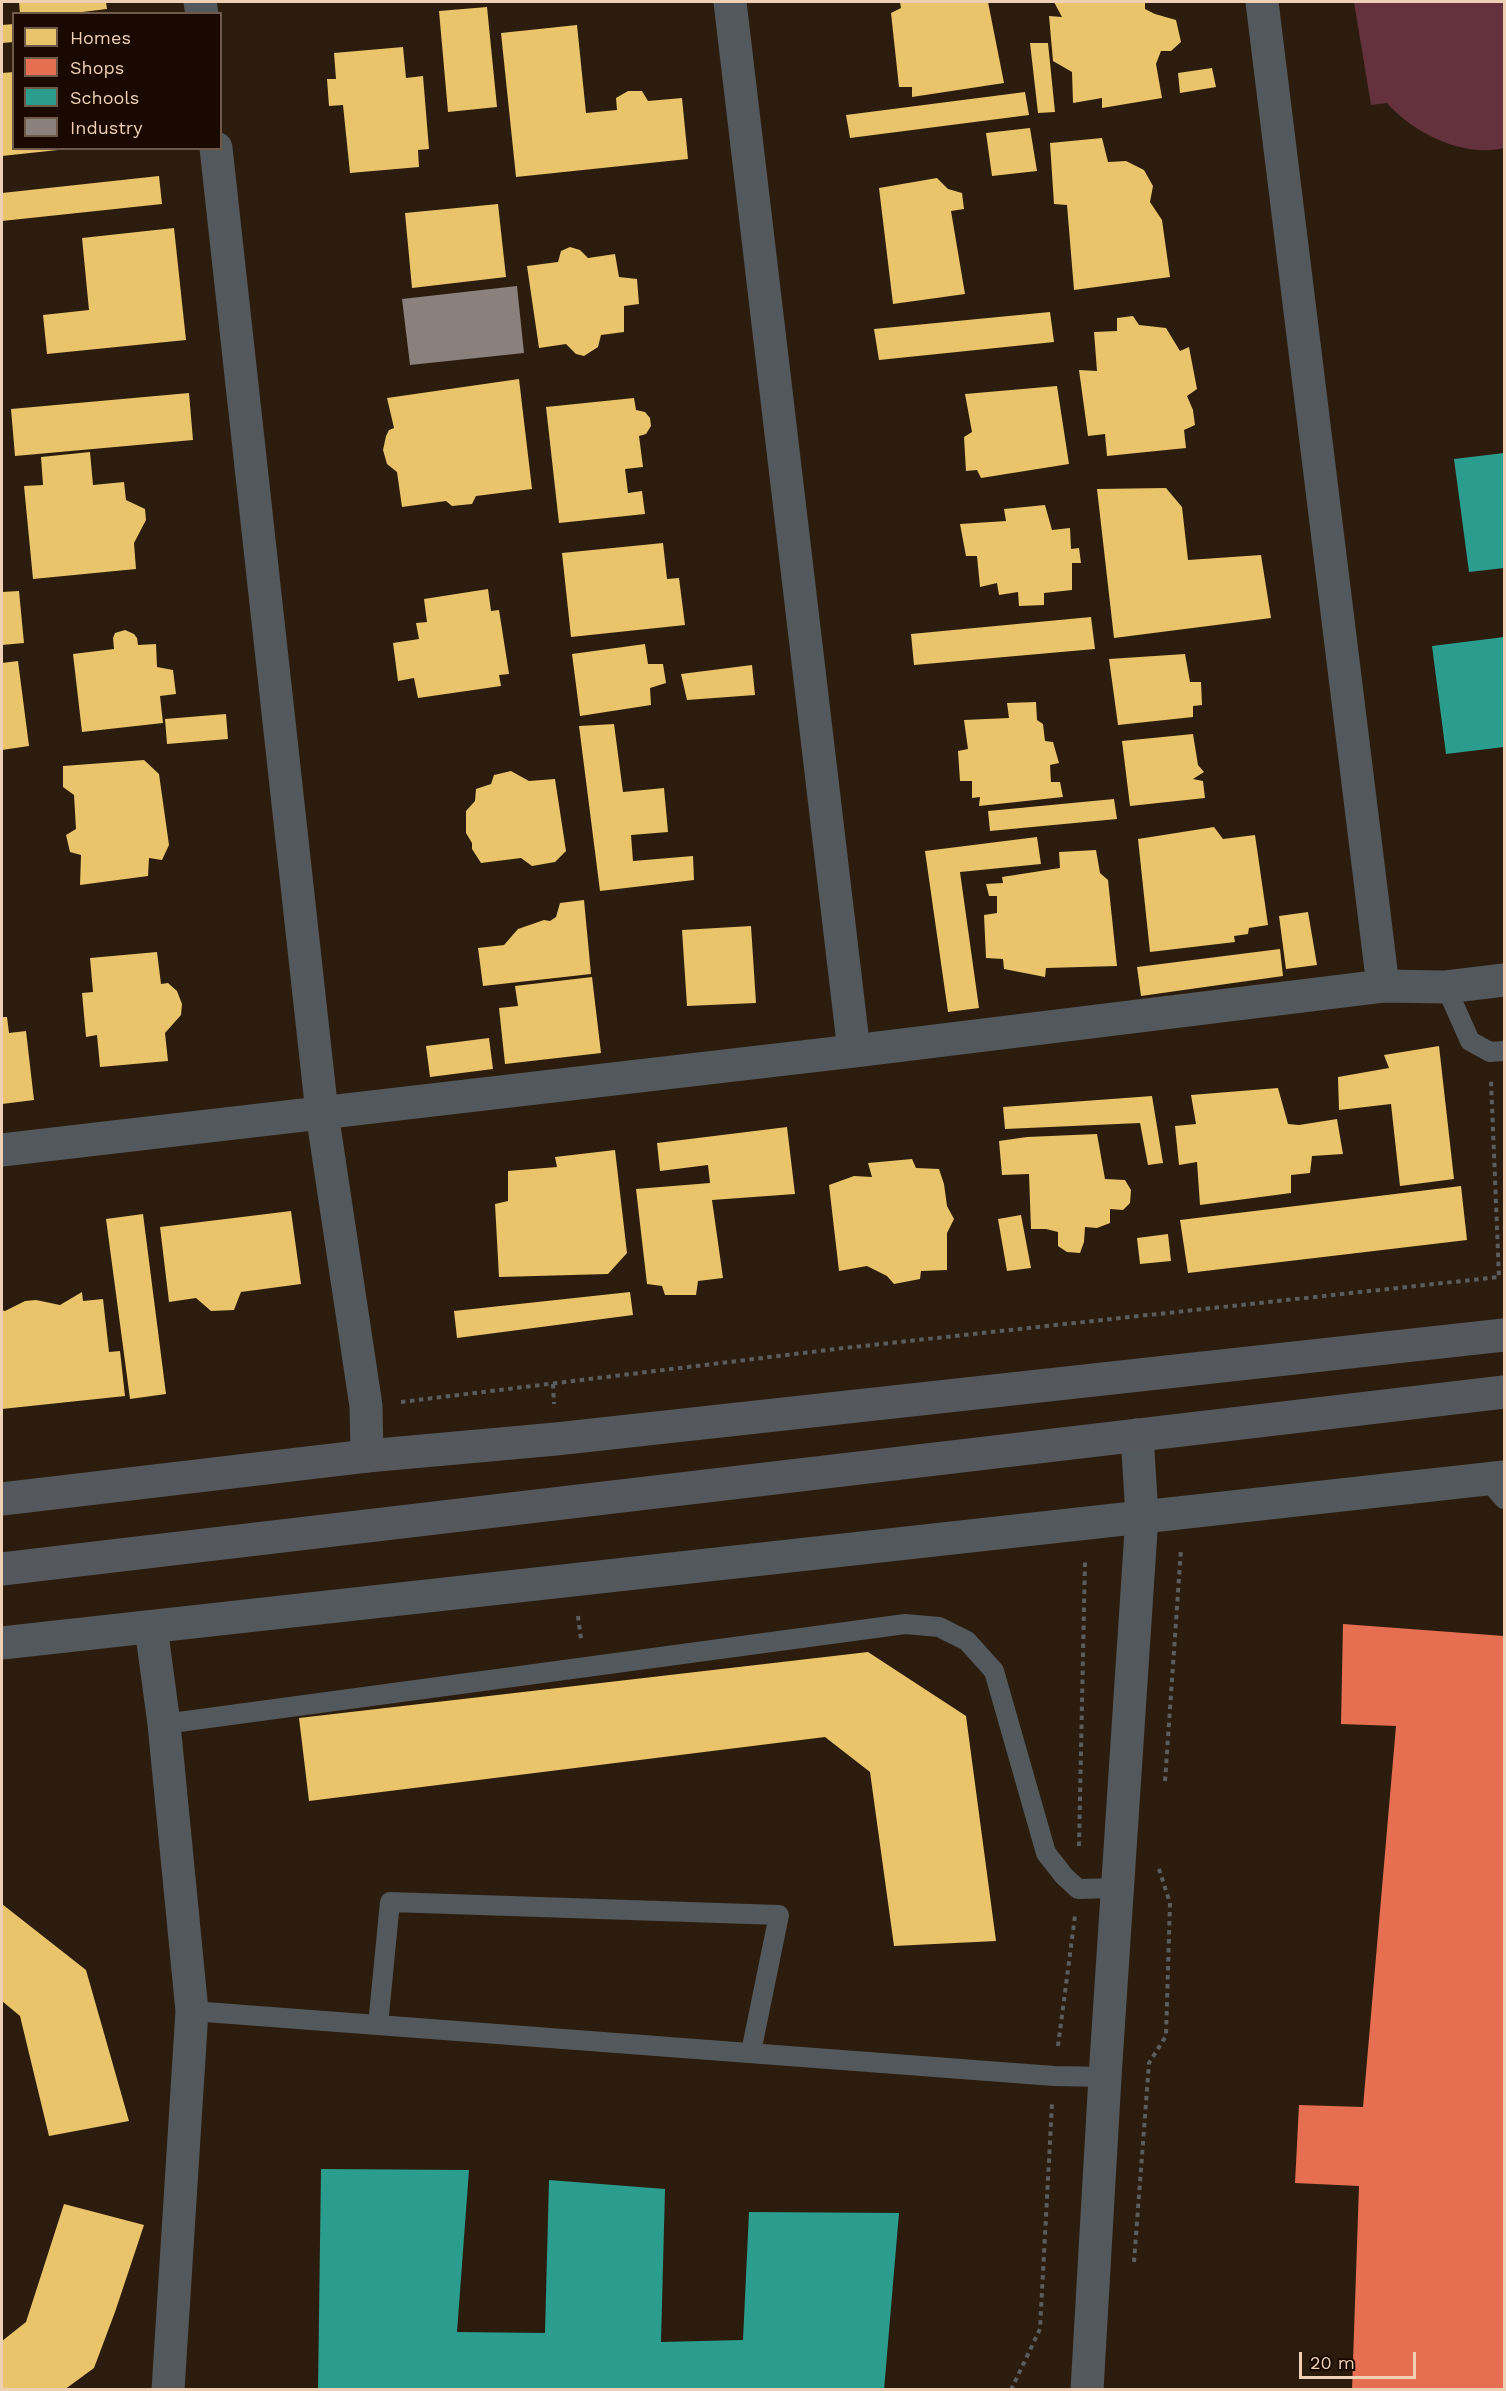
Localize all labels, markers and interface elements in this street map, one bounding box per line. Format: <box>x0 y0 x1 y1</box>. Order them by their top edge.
legend <box>12 12 222 150</box>
text: Homes <box>70 27 131 48</box>
text: Shops <box>70 57 124 78</box>
text: Schools <box>70 87 139 108</box>
text: Industry <box>70 117 142 138</box>
scale bar <box>1302 2340 1419 2378</box>
text: 20 m <box>1310 2352 1355 2373</box>

